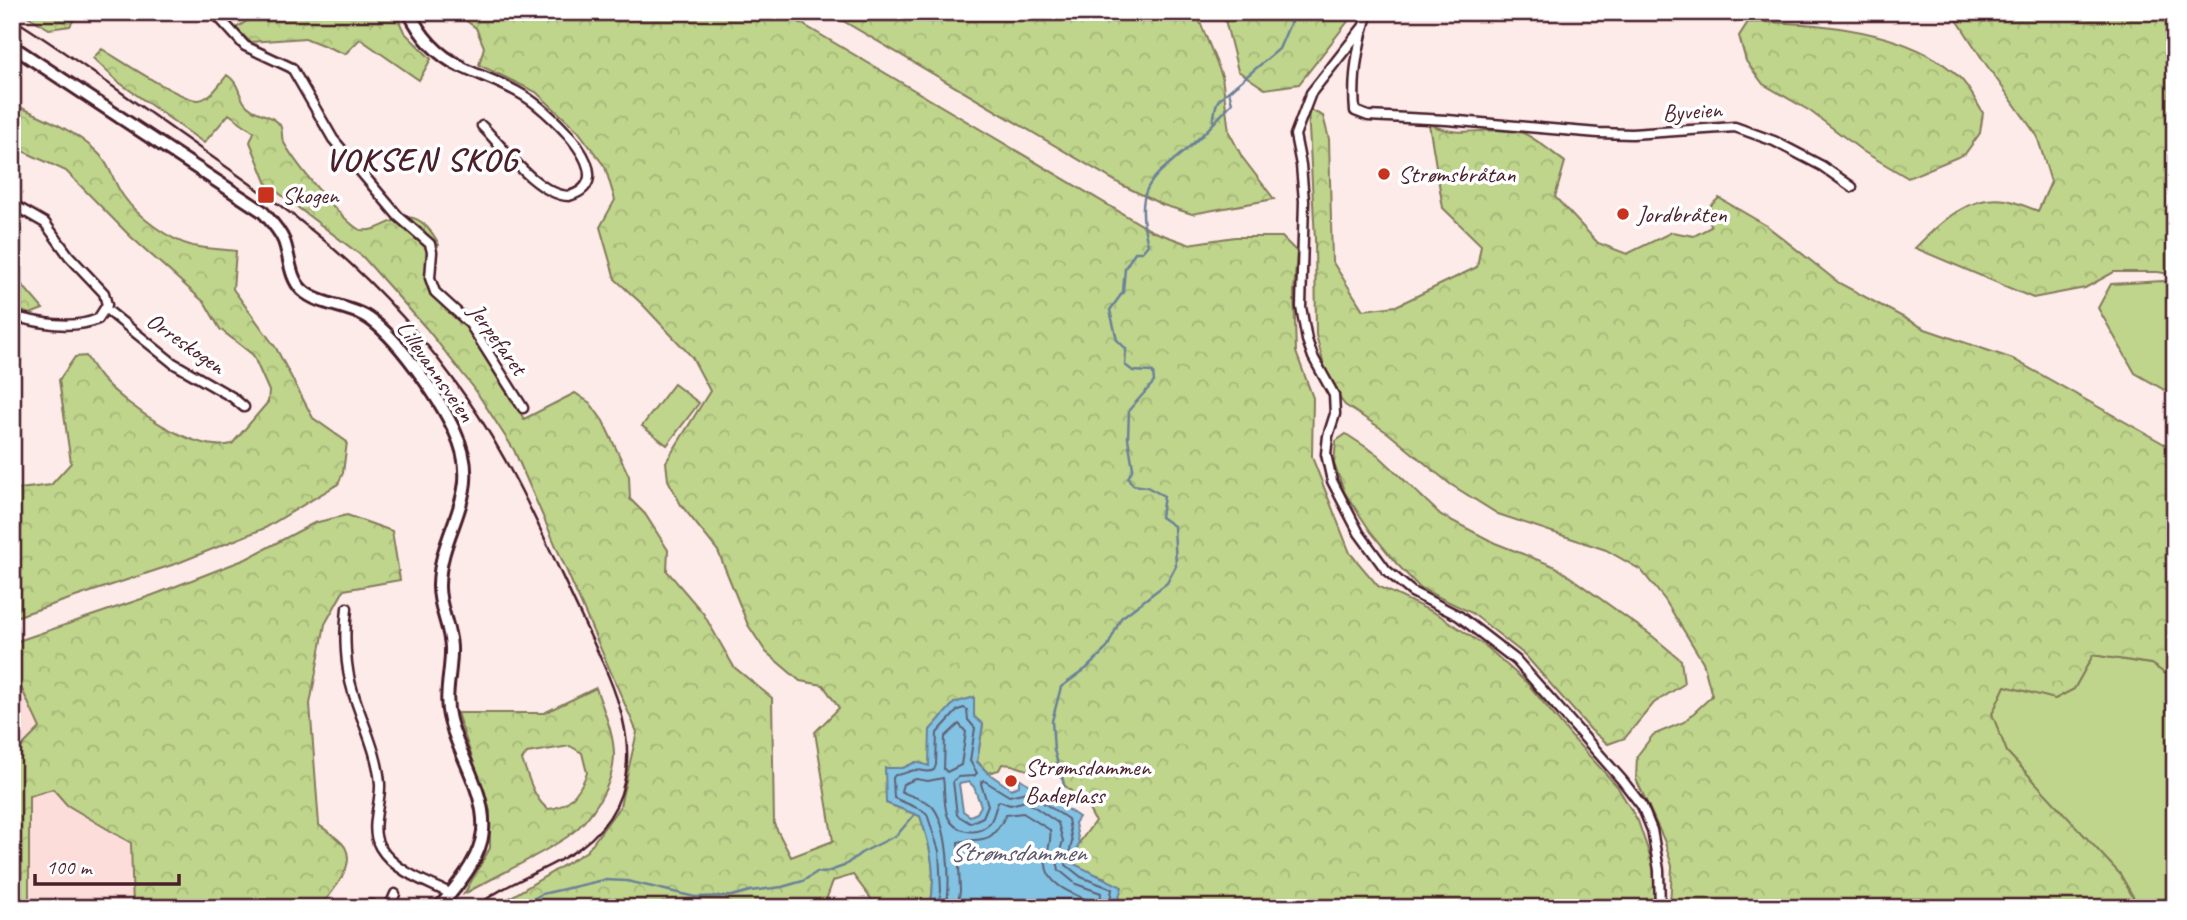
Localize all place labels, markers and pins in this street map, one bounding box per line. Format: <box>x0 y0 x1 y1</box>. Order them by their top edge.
place label: Strømsbråtan <box>1398 159 1516 189</box>
marker: Strømsbråtan <box>1376 166 1392 182</box>
place label: Skogen <box>282 180 340 210</box>
marker: Skogen <box>256 185 276 205</box>
place label: Jordbråten <box>1636 199 1727 229</box>
marker: Jordbråten <box>1615 206 1631 222</box>
place label: Strømsdammen Badeplass <box>1025 752 1152 810</box>
marker: Strømsdammen Badeplass <box>1003 773 1019 789</box>

